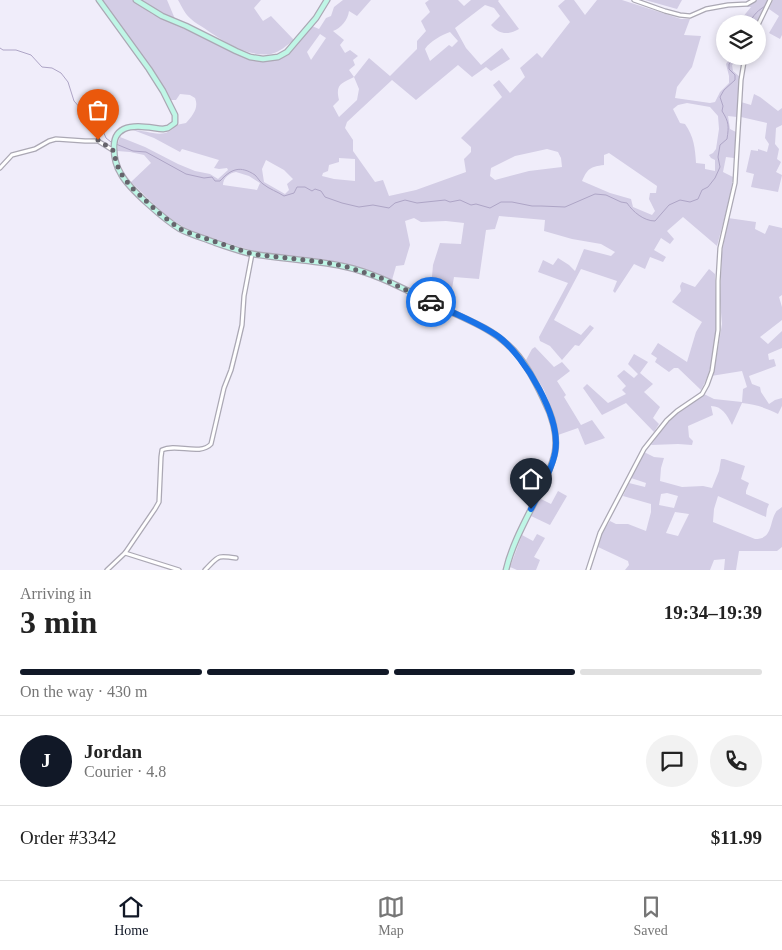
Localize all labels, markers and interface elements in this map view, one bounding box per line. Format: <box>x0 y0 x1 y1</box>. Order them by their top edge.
map controls <box>716 15 766 65</box>
button: layers <box>716 15 766 65</box>
pin <box>77 89 119 140</box>
icon: bag <box>84 96 112 124</box>
courier <box>406 277 456 327</box>
icon: car <box>417 288 445 316</box>
pin <box>510 458 552 509</box>
icon: home <box>517 465 545 493</box>
text: Arriving in <box>20 585 92 602</box>
text: 19:34–19:39 <box>664 602 762 623</box>
text: 3 min <box>20 604 97 640</box>
text: On the way · 430 m <box>20 683 148 700</box>
button: chat <box>646 735 698 787</box>
button: phone <box>710 735 762 787</box>
text: Jordan <box>84 741 142 762</box>
text: J <box>41 750 51 771</box>
text: Courier · 4.8 <box>84 763 166 780</box>
text: Order #3342 <box>20 827 117 848</box>
text: $11.99 <box>711 827 762 848</box>
tab: Home <box>114 893 148 939</box>
tab: Map <box>377 893 405 939</box>
tab: Saved <box>634 893 668 939</box>

